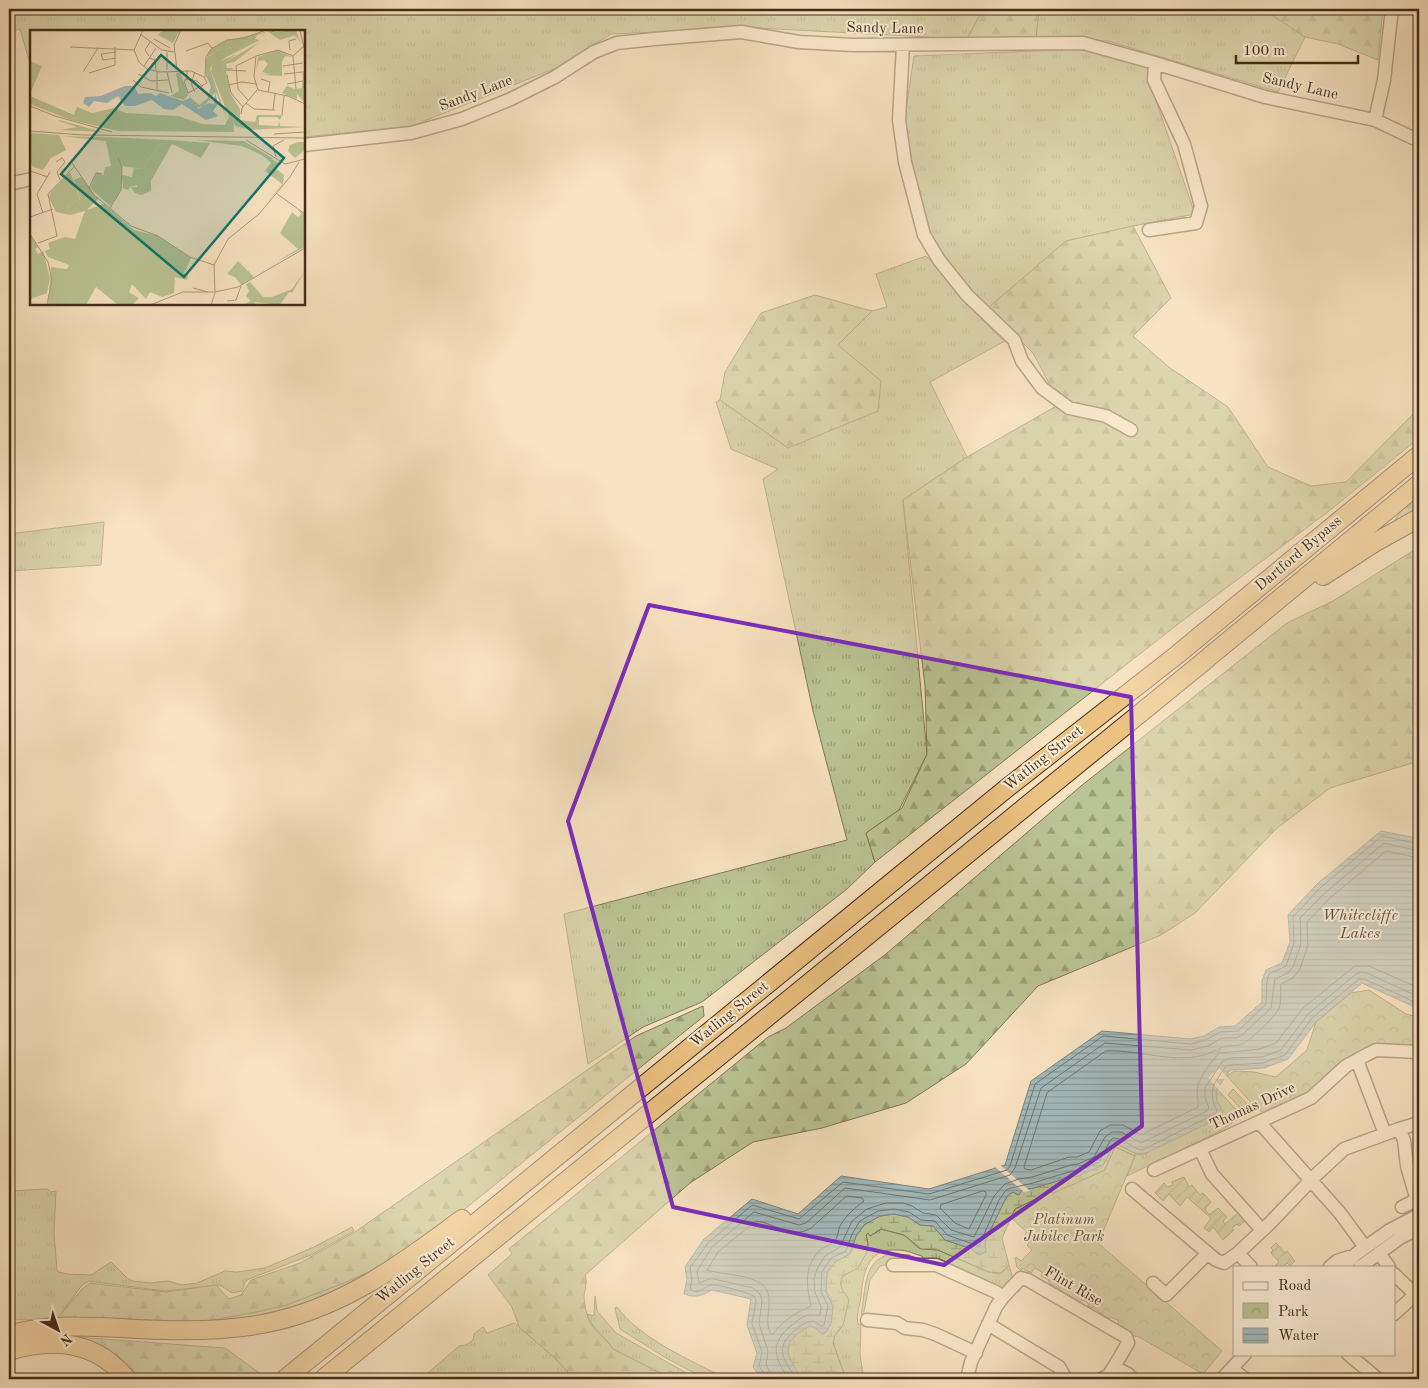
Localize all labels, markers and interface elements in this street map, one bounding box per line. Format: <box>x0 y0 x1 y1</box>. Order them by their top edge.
street label: Sandy Lane <box>846 21 924 37</box>
inset map <box>30 30 305 305</box>
scale bar <box>1236 32 1358 64</box>
text: 100 m <box>1243 44 1285 59</box>
street label: Sandy Lane <box>1261 71 1339 103</box>
street label: Sandy Lane <box>437 73 515 115</box>
street label: Dartford Bypass <box>1253 514 1345 594</box>
street label: Watling Street <box>1002 724 1086 794</box>
water label: Whitecliffe Lakes <box>1322 908 1398 942</box>
street label: Watling Street <box>688 979 772 1051</box>
street label: Thomas Drive <box>1208 1081 1298 1133</box>
park label: Platinum Jubilee Park <box>1024 1213 1104 1245</box>
street label: Watling Street <box>374 1235 458 1307</box>
street label: Flint Rise <box>1042 1265 1105 1310</box>
legend <box>1233 1266 1396 1356</box>
text: Road <box>1278 1279 1312 1294</box>
text: Park <box>1278 1305 1309 1320</box>
north arrow <box>32 1306 82 1356</box>
text: Water <box>1278 1329 1319 1344</box>
text: N <box>57 1330 74 1348</box>

